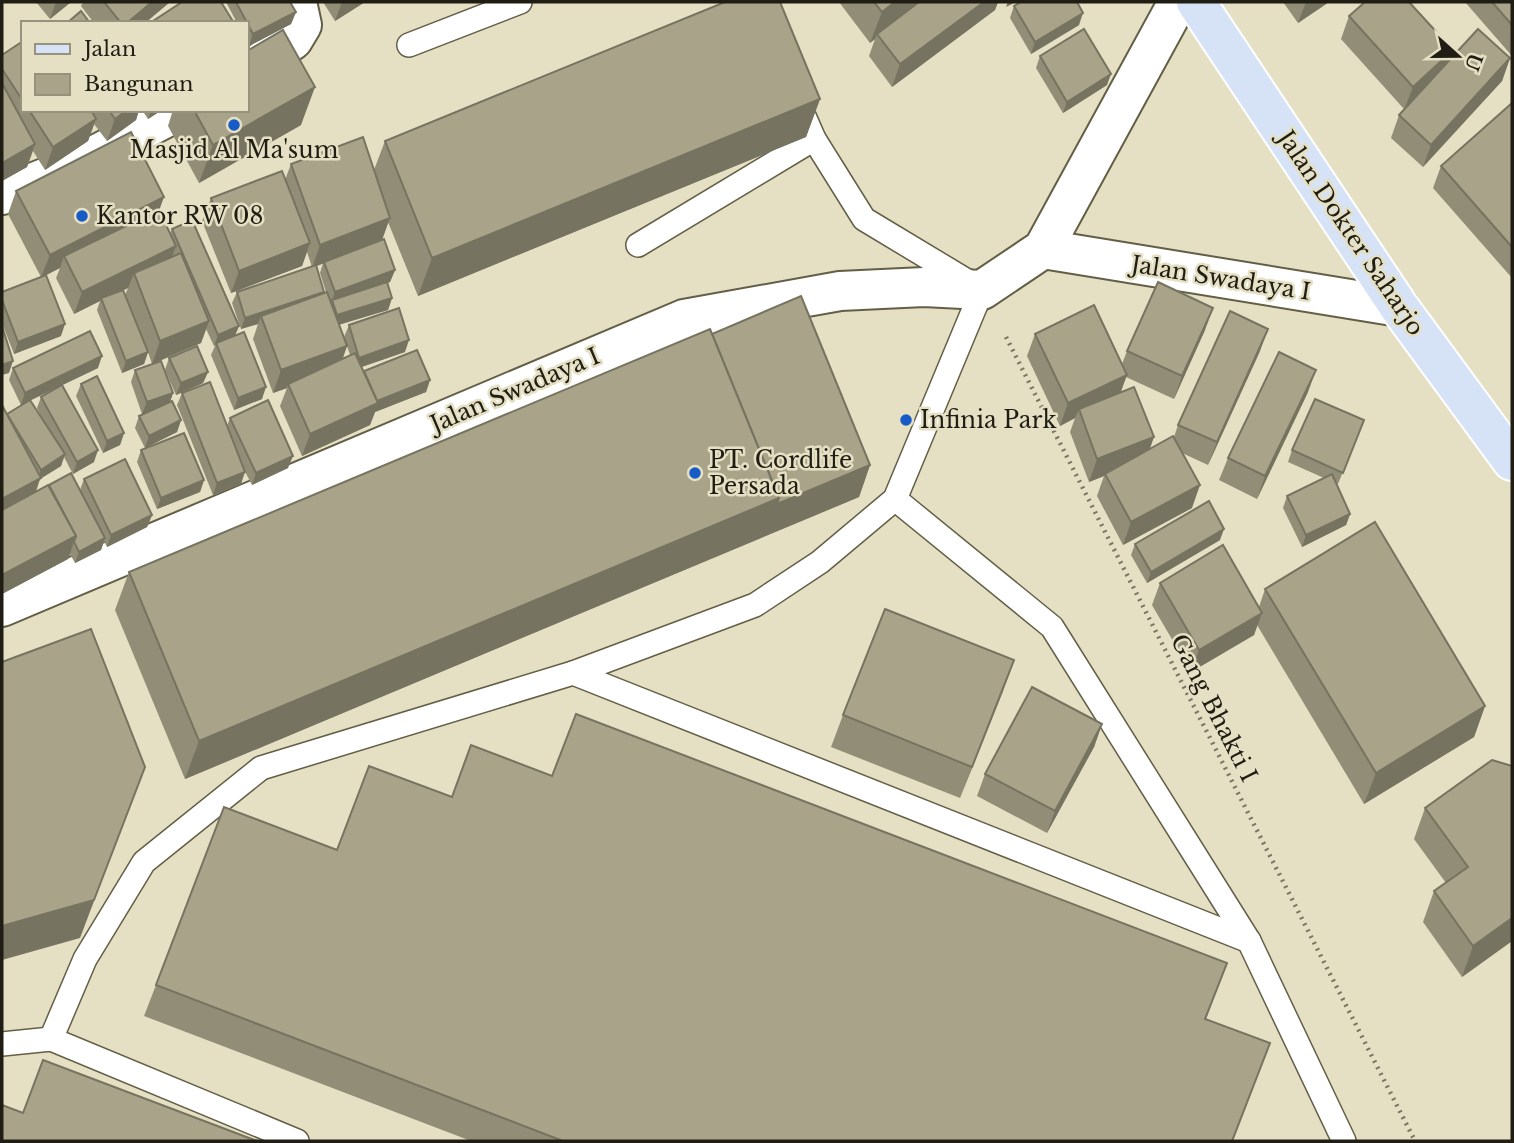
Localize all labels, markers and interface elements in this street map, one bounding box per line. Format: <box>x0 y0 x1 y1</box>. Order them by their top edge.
legend <box>21 21 248 112</box>
north arrow <box>1423 21 1493 91</box>
text: Jalan <box>81 36 136 62</box>
text: U <box>1460 50 1487 74</box>
text: Bangunan <box>84 71 193 97</box>
marker: Masjid Al Ma'sum <box>226 117 242 133</box>
street label: Jalan Dokter Saharjo <box>1270 123 1430 341</box>
place label: Masjid Al Ma'sum <box>130 136 339 164</box>
place label: Kantor RW 08 <box>96 202 263 230</box>
marker: Kantor RW 08 <box>74 208 90 224</box>
street label: Jalan Swadaya I <box>1126 250 1313 306</box>
street label: Jalan Swadaya I <box>423 342 604 439</box>
place label: Infinia Park <box>920 406 1057 434</box>
marker: Infinia Park <box>898 412 914 428</box>
place label: PT. Cordlife Persada <box>709 446 852 500</box>
marker: PT. Cordlife Persada <box>687 465 703 481</box>
street label: Gang Bhakti I <box>1165 630 1263 786</box>

